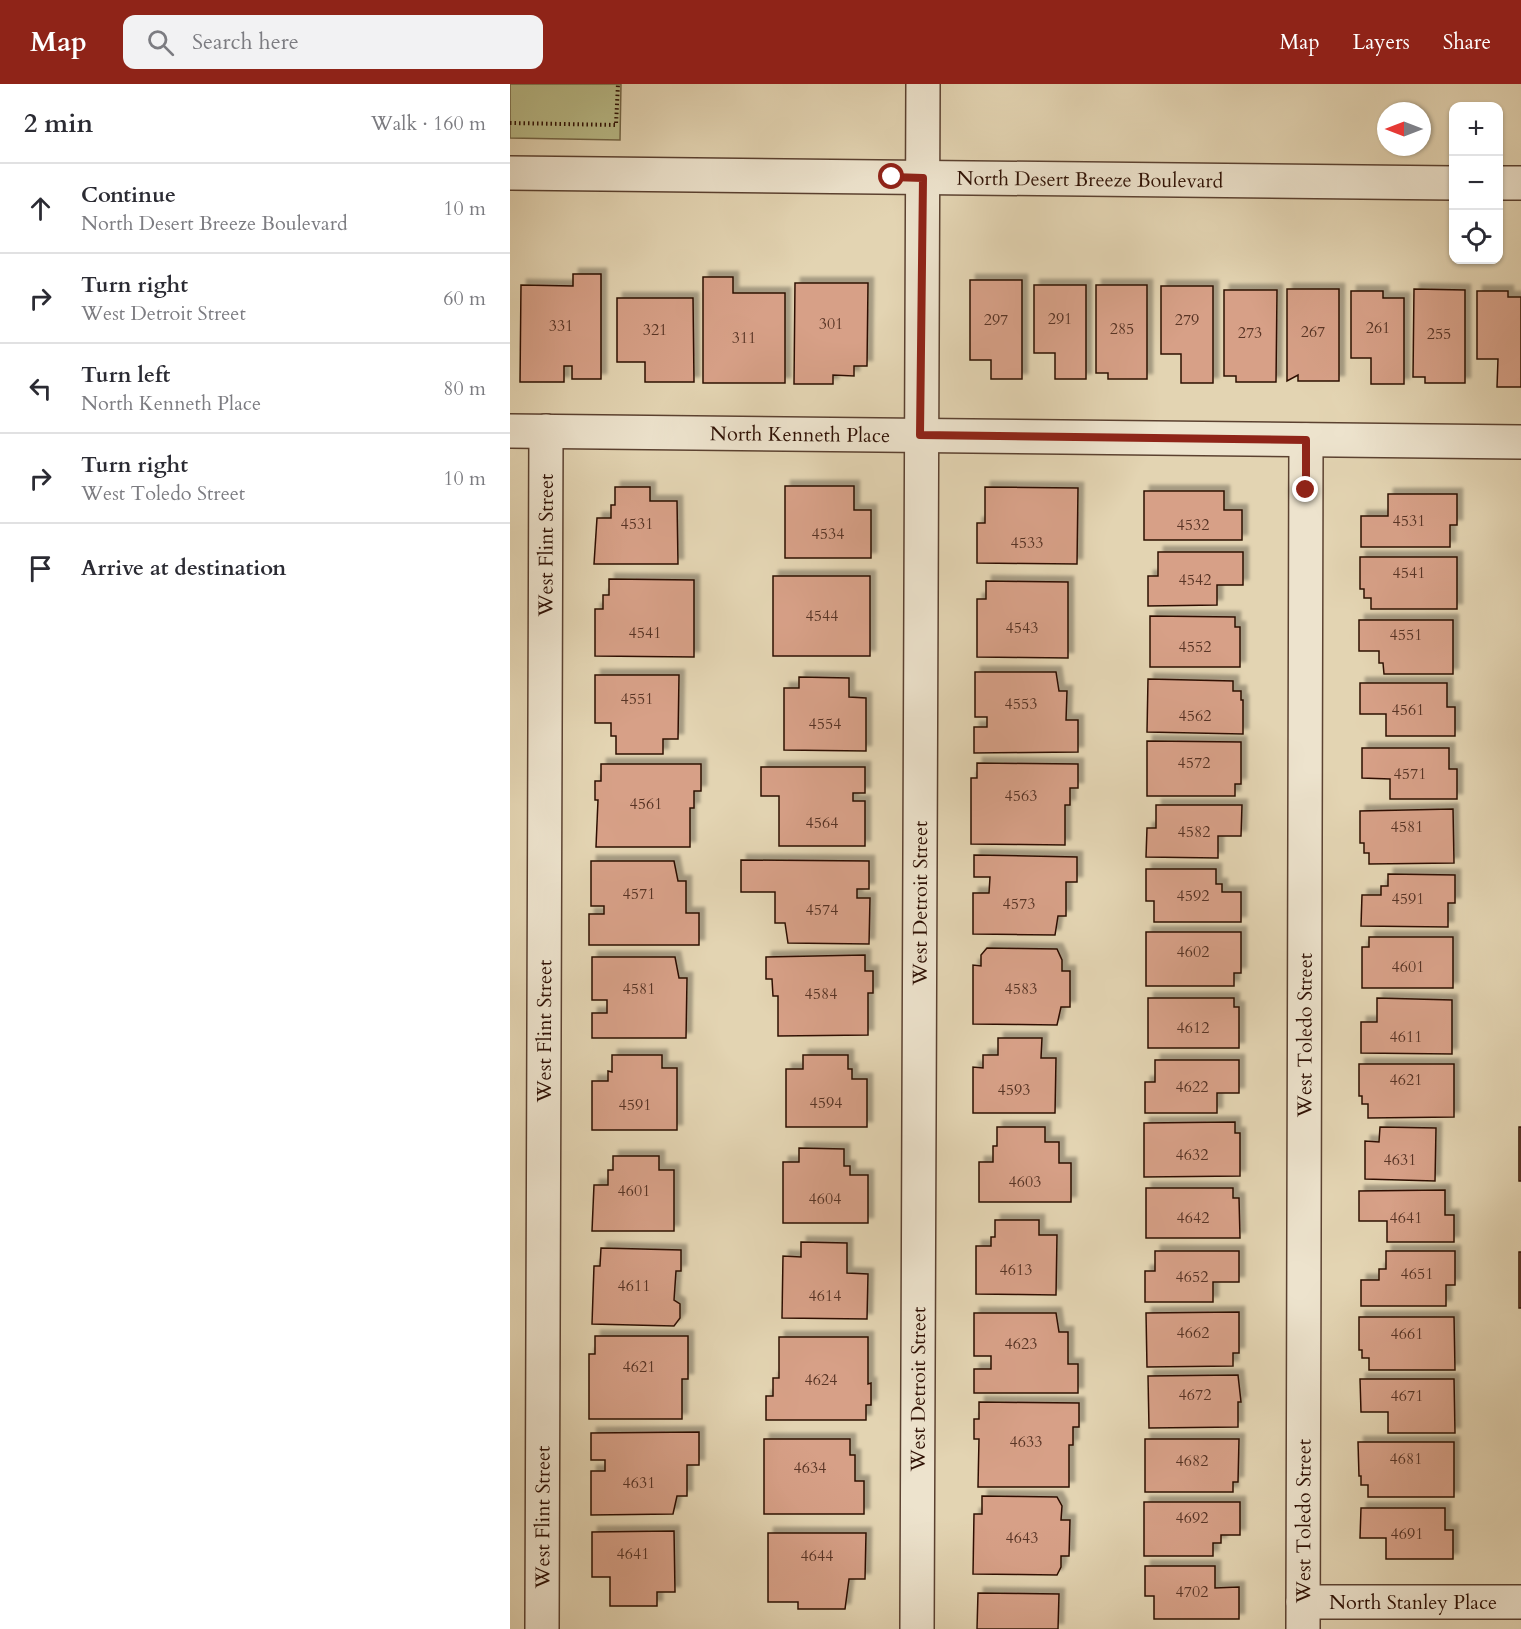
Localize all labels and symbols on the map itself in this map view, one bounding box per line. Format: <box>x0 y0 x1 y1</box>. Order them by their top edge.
north arrow <box>1377 102 1431 156</box>
route start <box>878 163 904 189</box>
street label: North Desert Breeze Boulevard <box>956 164 1224 194</box>
house number: 291 <box>1048 308 1072 330</box>
house number: 297 <box>984 309 1008 331</box>
house number: 279 <box>1175 309 1199 331</box>
house number: 301 <box>819 313 843 335</box>
house number: 331 <box>549 315 573 337</box>
house number: 261 <box>1366 317 1390 339</box>
house number: 285 <box>1110 318 1134 340</box>
house number: 321 <box>643 319 667 341</box>
house number: 267 <box>1301 321 1325 343</box>
house number: 273 <box>1238 322 1262 344</box>
house number: 255 <box>1427 323 1451 345</box>
house number: 311 <box>732 327 756 349</box>
street label: North Kenneth Place <box>710 420 890 449</box>
street label: West Flint Street <box>532 473 559 618</box>
route end <box>1292 476 1318 502</box>
house number: 4531 <box>1393 510 1425 532</box>
house number: 4531 <box>621 513 653 535</box>
house number: 4532 <box>1177 514 1209 536</box>
house number: 4534 <box>812 523 844 545</box>
house number: 4533 <box>1011 532 1043 554</box>
house number: 4541 <box>1393 562 1425 584</box>
house number: 4542 <box>1179 569 1211 591</box>
house number: 4544 <box>806 605 838 627</box>
house number: 4543 <box>1006 617 1038 639</box>
house number: 4541 <box>629 622 661 644</box>
house number: 4551 <box>1390 624 1422 646</box>
house number: 4552 <box>1179 636 1211 658</box>
house number: 4551 <box>621 688 653 710</box>
house number: 4553 <box>1005 693 1037 715</box>
house number: 4561 <box>1392 699 1424 721</box>
house number: 4562 <box>1179 705 1211 727</box>
house number: 4554 <box>809 713 841 735</box>
house number: 4572 <box>1178 752 1210 774</box>
house number: 4571 <box>1394 763 1426 785</box>
house number: 4563 <box>1005 785 1037 807</box>
house number: 4561 <box>630 793 662 815</box>
house number: 4564 <box>806 812 838 834</box>
house number: 4581 <box>1391 816 1423 838</box>
street label: West Detroit Street <box>906 820 934 986</box>
house number: 4582 <box>1178 821 1210 843</box>
house number: 4571 <box>623 883 655 905</box>
house number: 4592 <box>1177 885 1209 907</box>
house number: 4591 <box>1392 888 1424 910</box>
house number: 4573 <box>1003 893 1035 915</box>
house number: 4574 <box>806 899 838 921</box>
house number: 4602 <box>1177 941 1209 963</box>
street label: West Toledo Street <box>1291 952 1318 1118</box>
house number: 4601 <box>1392 956 1424 978</box>
street label: West Flint Street <box>530 959 558 1104</box>
house number: 4581 <box>623 978 655 1000</box>
house number: 4583 <box>1005 978 1037 1000</box>
house number: 4584 <box>805 983 837 1005</box>
house number: 4612 <box>1177 1017 1209 1039</box>
house number: 4611 <box>1390 1026 1422 1048</box>
house number: 4621 <box>1390 1069 1422 1091</box>
house number: 4622 <box>1176 1076 1208 1098</box>
house number: 4593 <box>998 1079 1030 1101</box>
house number: 4594 <box>810 1092 842 1114</box>
house number: 4591 <box>619 1094 651 1116</box>
house number: 4632 <box>1176 1144 1208 1166</box>
house number: 4631 <box>1384 1149 1416 1171</box>
house number: 4603 <box>1009 1171 1041 1193</box>
house number: 4601 <box>618 1180 650 1202</box>
house number: 4604 <box>809 1188 841 1210</box>
house number: 4642 <box>1177 1207 1209 1229</box>
house number: 4641 <box>1390 1207 1422 1229</box>
house number: 4613 <box>1000 1259 1032 1281</box>
house number: 4651 <box>1401 1263 1433 1285</box>
house number: 4652 <box>1176 1266 1208 1288</box>
house number: 4611 <box>618 1275 650 1297</box>
house number: 4614 <box>809 1285 841 1307</box>
street label: West Detroit Street <box>904 1306 932 1472</box>
house number: 4662 <box>1177 1322 1209 1344</box>
house number: 4661 <box>1391 1323 1423 1345</box>
house number: 4623 <box>1005 1333 1037 1355</box>
house number: 4621 <box>623 1356 655 1378</box>
house number: 4624 <box>805 1369 837 1391</box>
house number: 4672 <box>1179 1384 1211 1406</box>
house number: 4671 <box>1391 1385 1423 1407</box>
house number: 4633 <box>1010 1431 1042 1453</box>
street label: West Toledo Street <box>1290 1438 1317 1604</box>
street label: West Flint Street <box>529 1445 556 1590</box>
house number: 4681 <box>1390 1448 1422 1470</box>
house number: 4682 <box>1176 1450 1208 1472</box>
house number: 4634 <box>794 1457 826 1479</box>
house number: 4631 <box>623 1472 655 1494</box>
house number: 4692 <box>1176 1507 1208 1529</box>
house number: 4691 <box>1391 1523 1423 1545</box>
house number: 4643 <box>1006 1527 1038 1549</box>
house number: 4641 <box>617 1543 649 1565</box>
house number: 4644 <box>801 1545 833 1567</box>
house number: 4702 <box>1176 1581 1208 1603</box>
street label: North Stanley Place <box>1329 1589 1497 1616</box>

